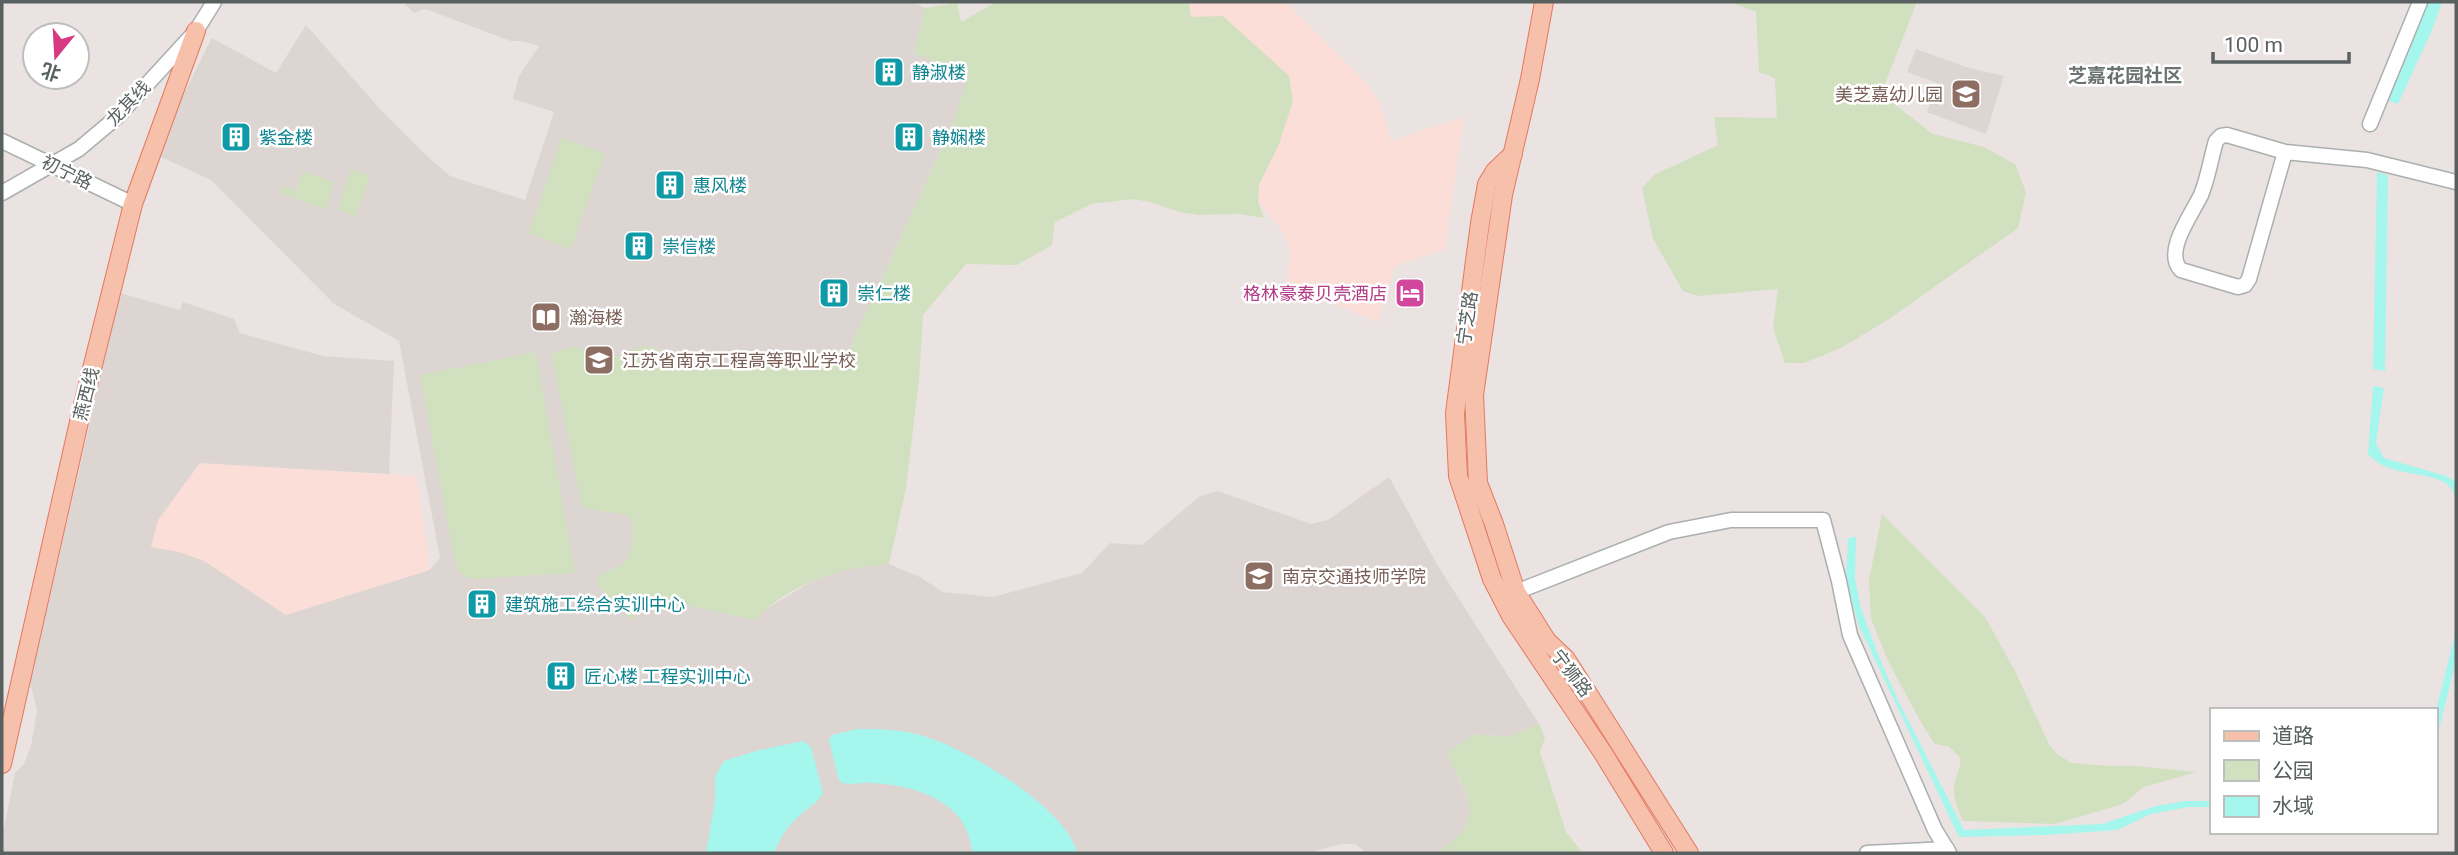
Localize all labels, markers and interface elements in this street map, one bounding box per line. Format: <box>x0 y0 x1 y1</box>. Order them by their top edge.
north arrow <box>21 21 91 91</box>
scale bar <box>2213 21 2350 65</box>
text: 100 m <box>2224 33 2283 57</box>
building icon: 静淑楼 <box>872 55 906 89</box>
text: 北 <box>38 58 63 86</box>
place label: 静淑楼 <box>912 62 966 83</box>
district label: 芝嘉花园社区 <box>2068 64 2182 87</box>
street label: 龙其线 <box>102 76 154 130</box>
school or university icon: 美芝嘉幼儿园 <box>1949 77 1983 111</box>
place label: 美芝嘉幼儿园 <box>1835 84 1943 105</box>
building icon: 紫金楼 <box>219 120 253 154</box>
building icon: 静娴楼 <box>892 120 926 154</box>
place label: 紫金楼 <box>259 127 313 148</box>
place label: 静娴楼 <box>932 127 986 148</box>
street label: 初宁路 <box>38 151 96 193</box>
building icon: 惠风楼 <box>653 168 687 202</box>
place label: 惠风楼 <box>693 175 747 196</box>
building icon: 崇信楼 <box>622 229 656 263</box>
place label: 崇信楼 <box>662 236 716 257</box>
building icon: 崇仁楼 <box>817 276 851 310</box>
hotel icon: 格林豪泰贝壳酒店 <box>1393 276 1427 310</box>
place label: 崇仁楼 <box>857 283 911 304</box>
place label: 格林豪泰贝壳酒店 <box>1243 283 1387 304</box>
street label: 宁芝路 <box>1453 290 1481 346</box>
library icon: 瀚海楼 <box>529 300 563 334</box>
place label: 瀚海楼 <box>569 307 623 328</box>
school or university icon: 江苏省南京工程高等职业学校 <box>582 343 616 377</box>
place label: 江苏省南京工程高等职业学校 <box>622 350 856 371</box>
street label: 燕西线 <box>69 365 103 423</box>
school or university icon: 南京交通技师学院 <box>1242 559 1276 593</box>
place label: 南京交通技师学院 <box>1282 566 1426 587</box>
building icon: 建筑施工综合实训中心 <box>465 587 499 621</box>
place label: 建筑施工综合实训中心 <box>505 594 685 615</box>
street label: 宁狮路 <box>1547 645 1597 701</box>
building icon: 匠心楼 工程实训中心 <box>544 659 578 693</box>
place label: 匠心楼 工程实训中心 <box>584 666 750 687</box>
legend <box>2210 708 2437 834</box>
text: 道路 <box>2272 724 2314 748</box>
text: 公园 <box>2272 759 2314 783</box>
text: 水域 <box>2272 794 2314 818</box>

